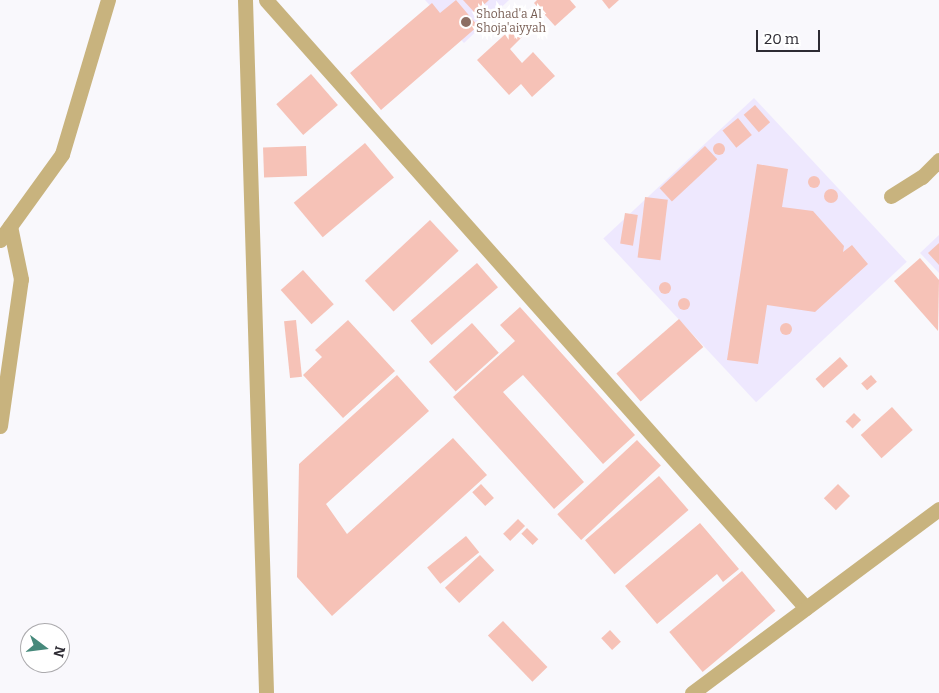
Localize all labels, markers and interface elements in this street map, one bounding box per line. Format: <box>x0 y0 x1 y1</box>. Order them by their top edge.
place label: Shohad'a Al Shoja'aiyyah <box>476 8 546 36</box>
marker: Shohad'a Al Shoja'aiyyah <box>460 16 472 28</box>
scale bar <box>759 20 823 52</box>
text: 20 m <box>764 30 799 48</box>
north arrow <box>20 623 70 673</box>
text: N <box>49 644 69 659</box>

